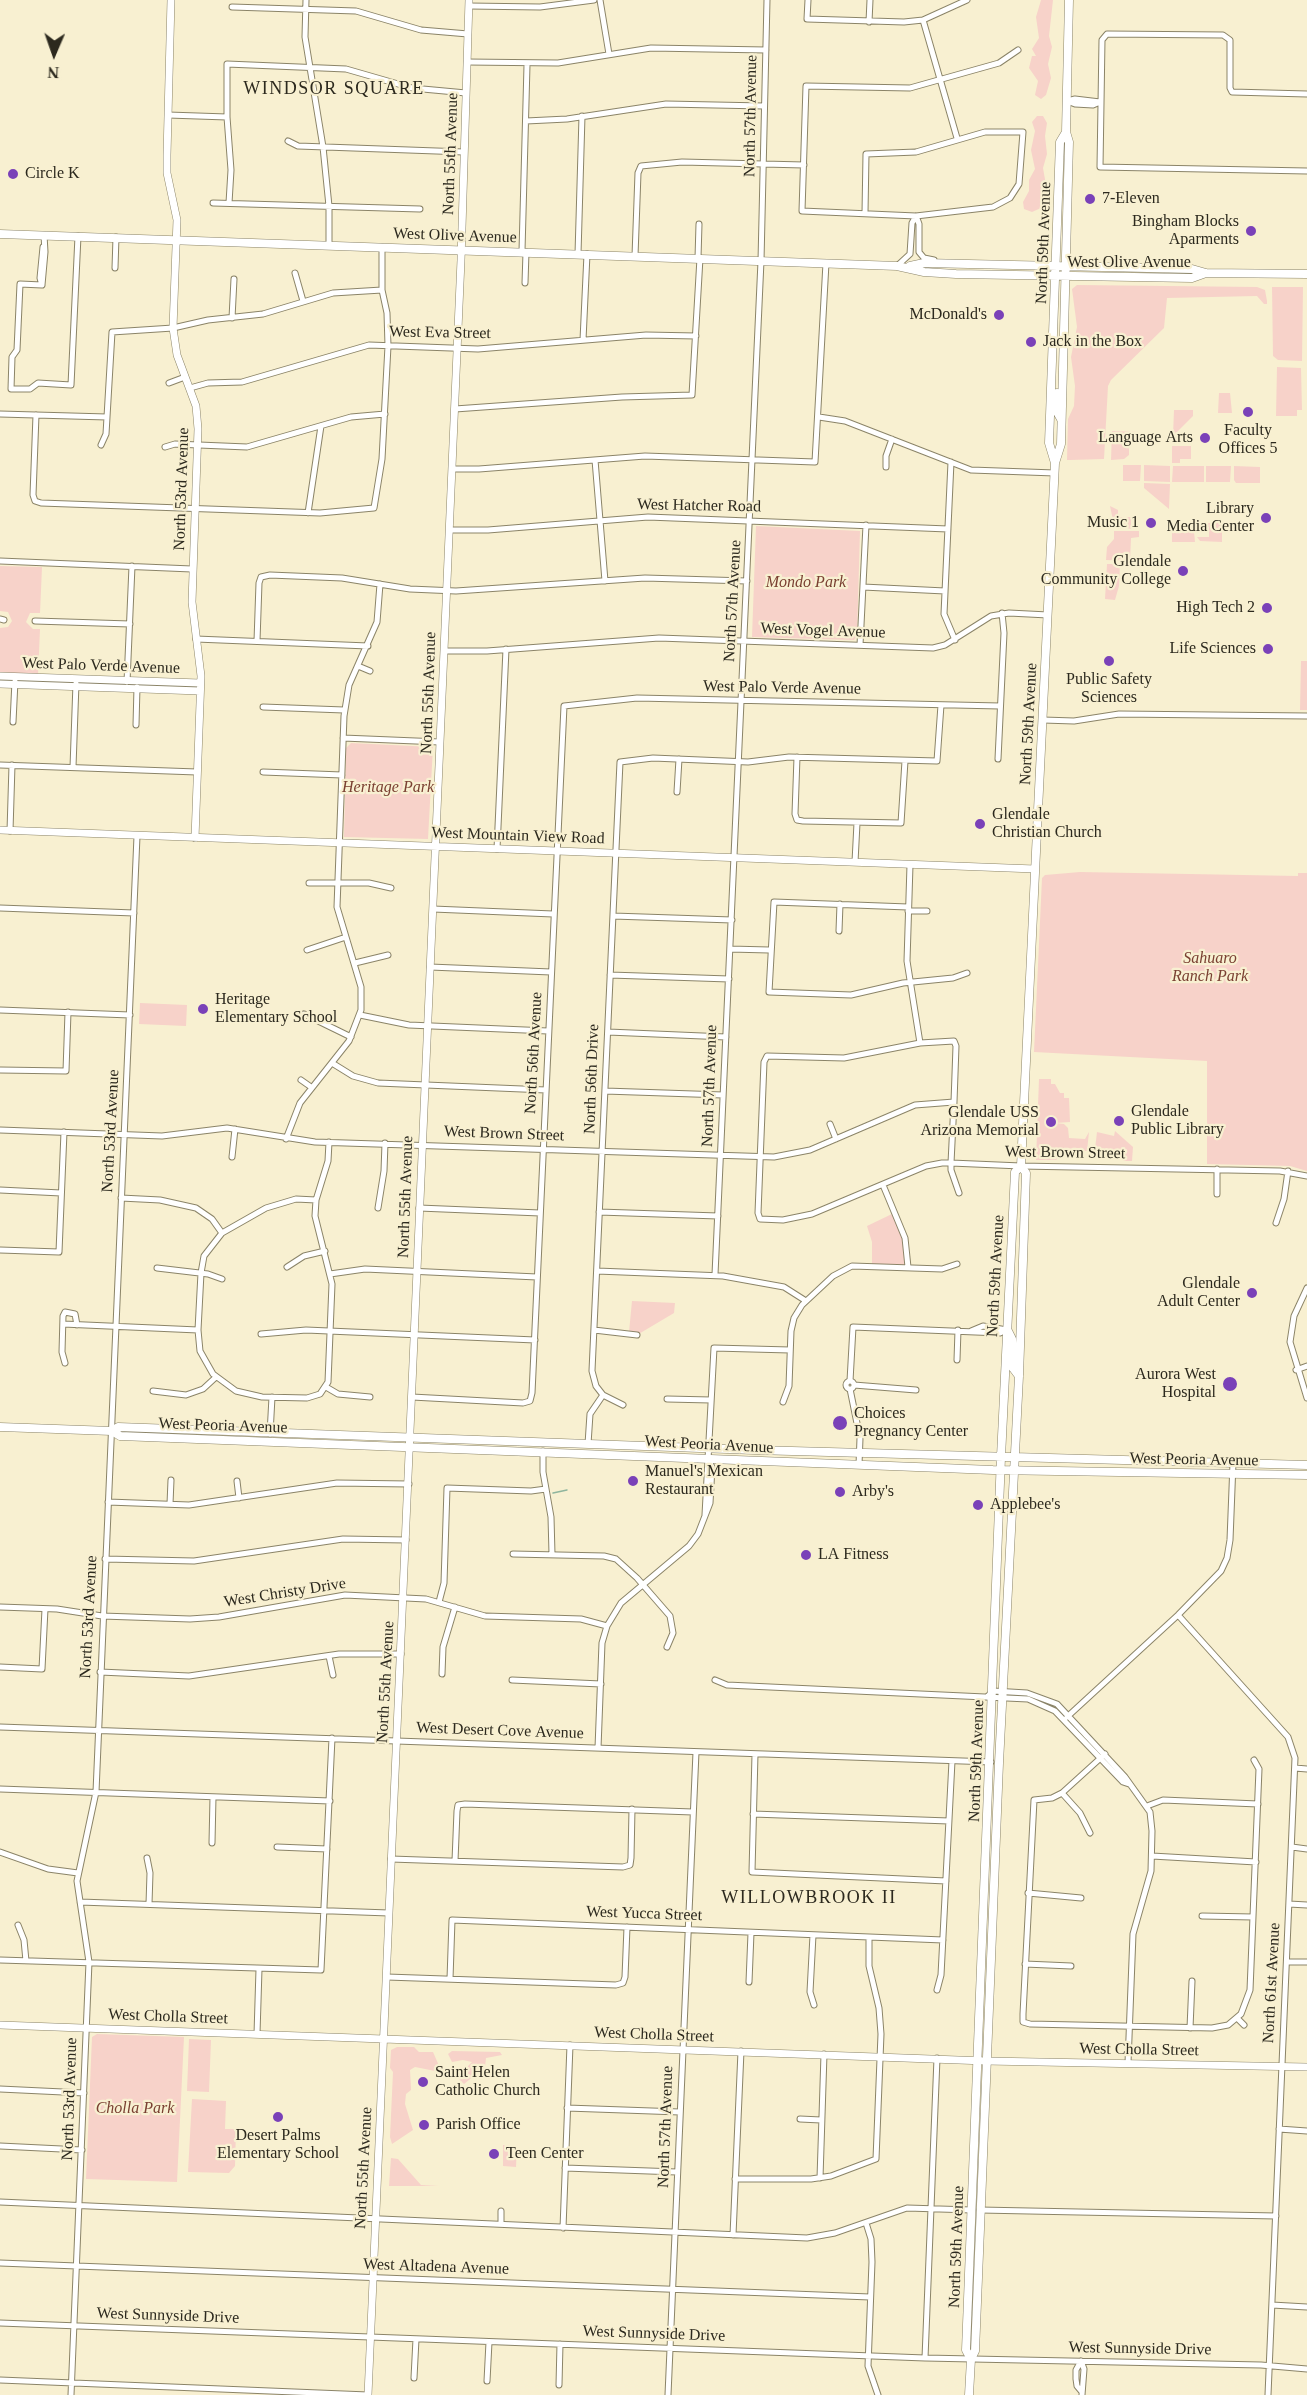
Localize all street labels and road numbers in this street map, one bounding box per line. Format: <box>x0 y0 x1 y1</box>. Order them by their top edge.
street label: North 57th Avenue <box>740 55 762 177</box>
street label: North 55th Avenue <box>439 93 463 215</box>
street label: North 59th Avenue <box>1032 182 1056 304</box>
street label: West Olive Avenue <box>393 224 517 248</box>
street label: West Olive Avenue <box>1067 253 1191 273</box>
street label: West Eva Street <box>389 323 491 343</box>
street label: North 53rd Avenue <box>170 427 194 551</box>
street label: West Hatcher Road <box>637 495 761 517</box>
street label: North 57th Avenue <box>720 539 746 663</box>
street label: West Vogel Avenue <box>760 619 886 643</box>
street label: North 55th Avenue <box>417 632 441 754</box>
street label: West Palo Verde Avenue <box>22 654 180 678</box>
street label: North 59th Avenue <box>1016 662 1042 786</box>
street label: West Palo Verde Avenue <box>703 677 861 699</box>
street label: West Mountain View Road <box>431 823 605 849</box>
street label: North 56th Avenue <box>521 991 547 1115</box>
street label: North 56th Drive <box>580 1024 604 1134</box>
street label: North 57th Avenue <box>698 1025 722 1147</box>
street label: North 53rd Avenue <box>98 1069 124 1193</box>
street label: West Brown Street <box>443 1122 565 1146</box>
street label: North 55th Avenue <box>394 1136 418 1258</box>
street label: West Brown Street <box>1005 1142 1125 1164</box>
street label: North 59th Avenue <box>983 1214 1009 1338</box>
street label: West Peoria Avenue <box>158 1414 288 1438</box>
street label: West Peoria Avenue <box>644 1432 774 1458</box>
street label: West Peoria Avenue <box>1129 1449 1259 1471</box>
street label: North 53rd Avenue <box>76 1555 102 1679</box>
street label: West Christy Drive <box>223 1574 347 1612</box>
street label: North 55th Avenue <box>373 1620 399 1744</box>
street label: North 59th Avenue <box>965 1700 989 1822</box>
street label: West Desert Cove Avenue <box>416 1718 584 1744</box>
street label: West Yucca Street <box>586 1902 702 1926</box>
street label: North 61st Avenue <box>1259 1922 1285 2044</box>
street label: West Cholla Street <box>108 2005 228 2029</box>
street label: West Cholla Street <box>594 2023 714 2047</box>
street label: North 53rd Avenue <box>58 2037 82 2161</box>
street label: West Cholla Street <box>1079 2039 1199 2061</box>
street label: North 57th Avenue <box>654 2066 678 2188</box>
street label: North 55th Avenue <box>351 2106 377 2230</box>
street label: North 59th Avenue <box>945 2186 969 2308</box>
street label: West Altadena Avenue <box>363 2255 509 2279</box>
street label: West Sunnyside Drive <box>96 2304 240 2328</box>
street label: West Sunnyside Drive <box>582 2322 726 2346</box>
street label: West Sunnyside Drive <box>1068 2338 1212 2360</box>

